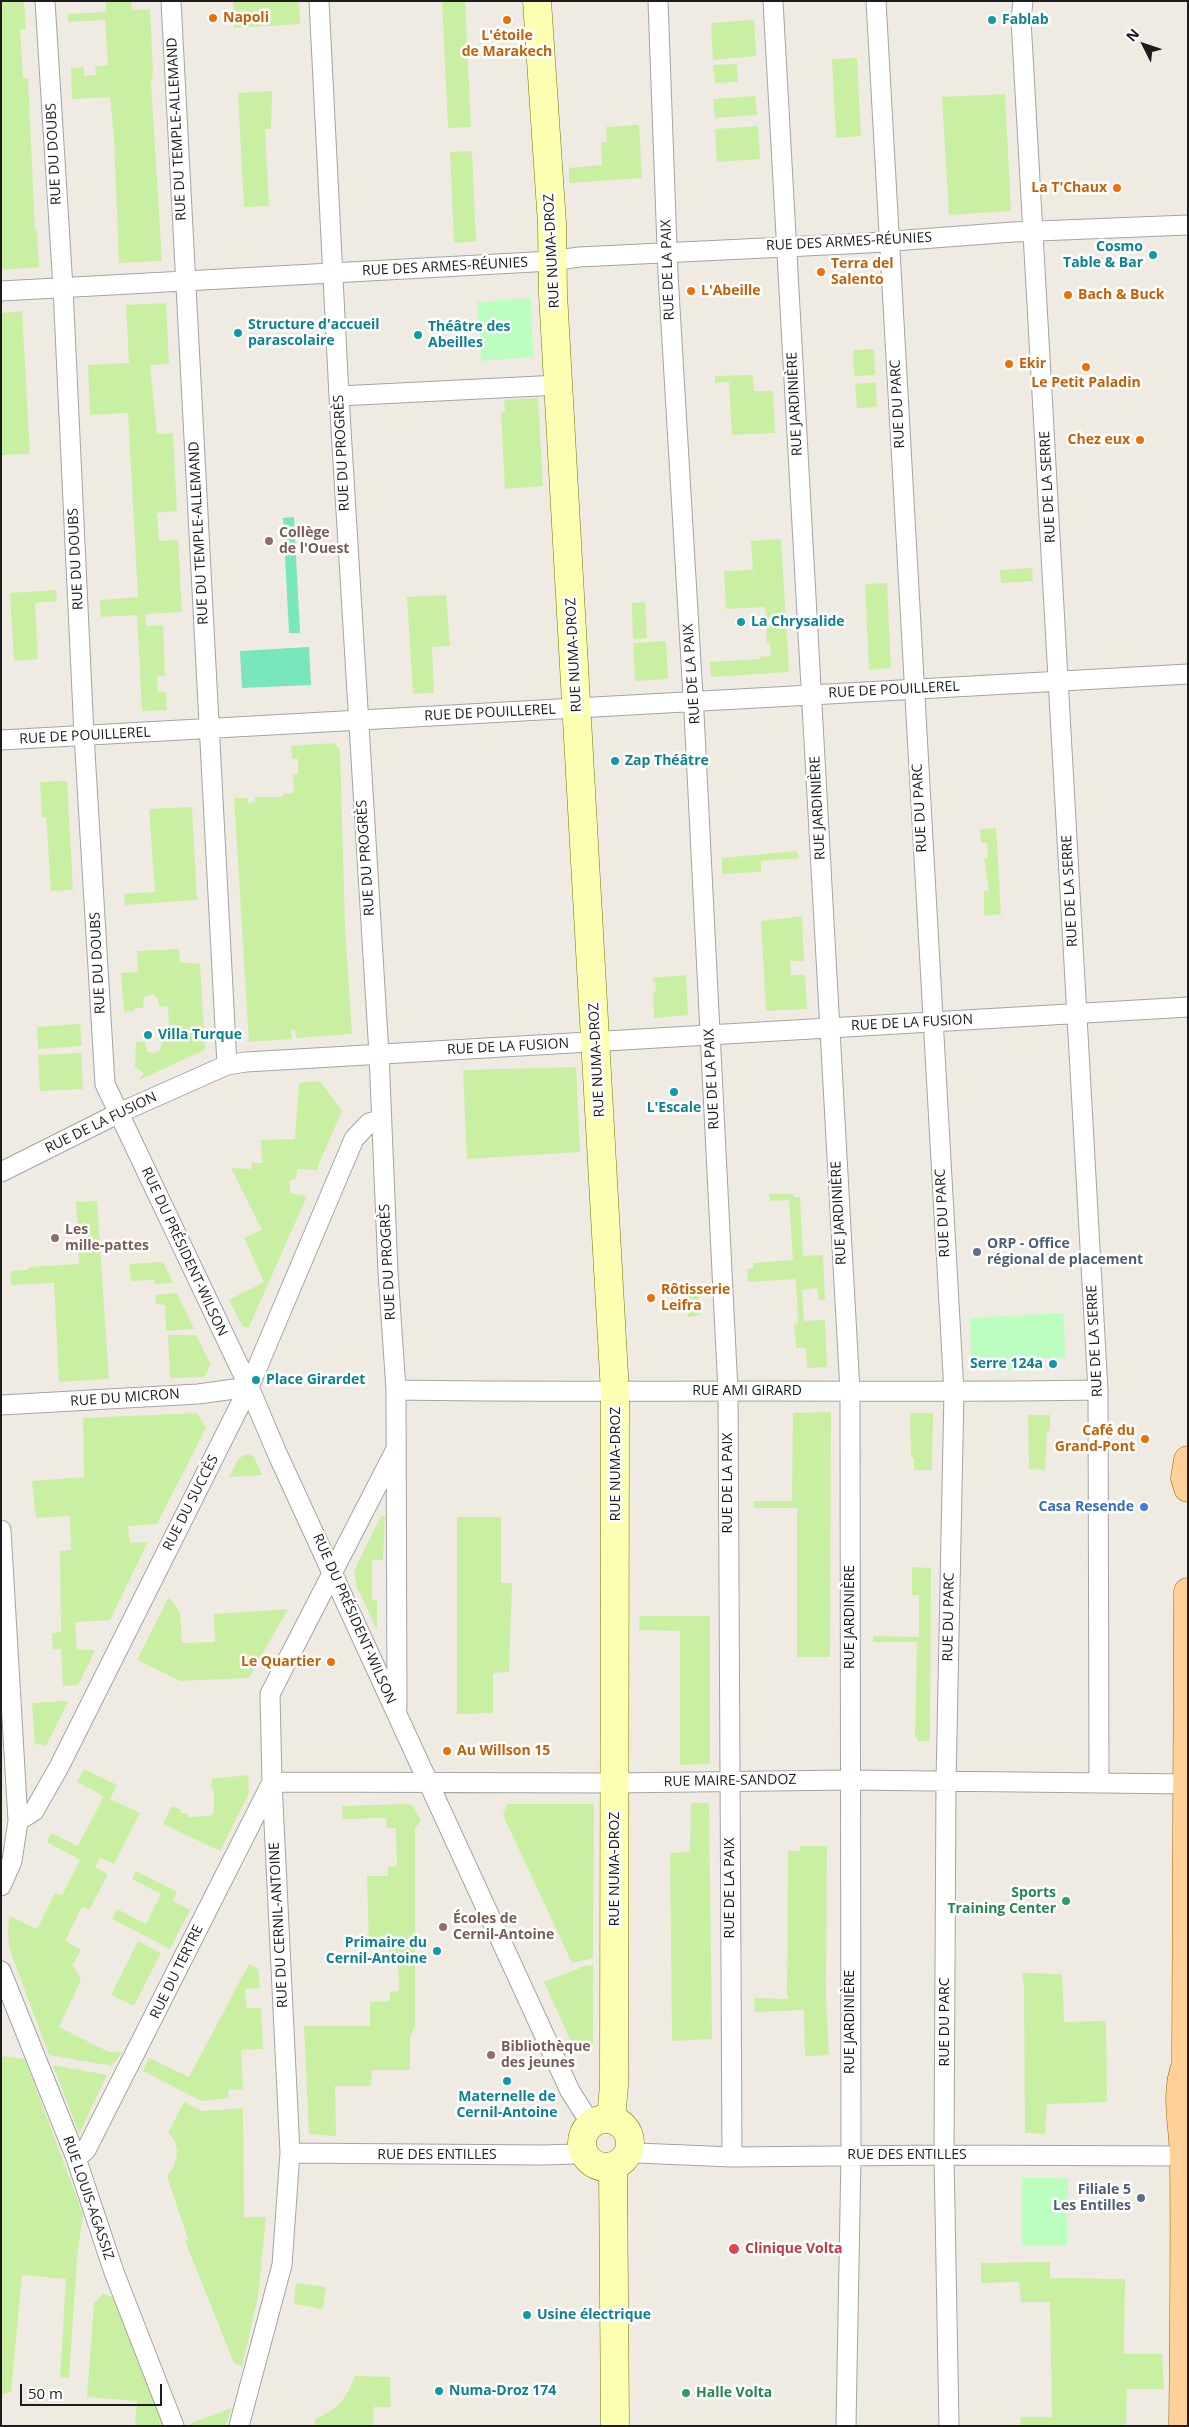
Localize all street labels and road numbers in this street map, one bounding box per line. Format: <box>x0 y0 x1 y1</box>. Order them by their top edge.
street label: RUE DU TEMPLE-ALLEMAND <box>164 37 190 221</box>
street label: RUE DU DOUBS <box>43 103 65 205</box>
street label: RUE NUMA-DROZ <box>541 193 563 309</box>
street label: RUE DE LA PAIX <box>658 219 678 321</box>
street label: RUE DES ARMES-RÉUNIES <box>766 229 932 255</box>
street label: RUE DES ARMES-RÉUNIES <box>362 254 528 280</box>
street label: RUE JARDINIÈRE <box>784 352 806 456</box>
street label: RUE DU PARC <box>887 359 909 449</box>
street label: RUE DU PROGRÈS <box>331 394 353 512</box>
street label: RUE DE LA SERRE <box>1037 431 1059 543</box>
street label: RUE DU TEMPLE-ALLEMAND <box>186 441 212 625</box>
street label: RUE DU DOUBS <box>65 508 87 610</box>
street label: RUE NUMA-DROZ <box>563 597 585 713</box>
street label: RUE DE LA PAIX <box>680 623 704 725</box>
street label: RUE DE POUILLEREL <box>828 678 960 702</box>
street label: RUE DE POUILLEREL <box>424 701 556 725</box>
street label: RUE DE POUILLEREL <box>19 724 151 748</box>
street label: RUE JARDINIÈRE <box>807 756 829 860</box>
street label: RUE DU PARC <box>909 763 931 853</box>
street label: RUE DU PROGRÈS <box>354 799 378 917</box>
street label: RUE DE LA SERRE <box>1059 835 1081 947</box>
street label: RUE DU DOUBS <box>87 912 109 1014</box>
street label: RUE NUMA-DROZ <box>586 1002 608 1118</box>
street label: RUE DE LA FUSION <box>851 1011 973 1035</box>
street label: RUE DE LA PAIX <box>701 1028 723 1130</box>
street label: RUE DE LA FUSION <box>447 1035 569 1059</box>
street label: RUE DE LA FUSION <box>42 1089 160 1157</box>
street label: RUE JARDINIÈRE <box>828 1161 850 1265</box>
street label: RUE DU PRÉSIDENT-WILSON <box>137 1165 231 1339</box>
street label: RUE DU PARC <box>932 1168 954 1258</box>
street label: RUE DU PROGRÈS <box>377 1203 399 1321</box>
street label: RUE DE LA SERRE <box>1084 1285 1106 1397</box>
street label: RUE AMI GIRARD <box>692 1383 802 1399</box>
street label: RUE DU MICRON <box>70 1386 180 1410</box>
street label: RUE NUMA-DROZ <box>608 1407 624 1521</box>
street label: RUE DE LA PAIX <box>720 1433 736 1533</box>
street label: RUE DU SUCCÈS <box>160 1452 222 1554</box>
street label: RUE DU PRÉSIDENT-WILSON <box>309 1531 399 1707</box>
street label: RUE JARDINIÈRE <box>842 1565 858 1669</box>
street label: RUE DU PARC <box>940 1572 958 1662</box>
street label: RUE MAIRE-SANDOZ <box>664 1771 796 1791</box>
street label: RUE NUMA-DROZ <box>607 1812 623 1926</box>
street label: RUE DE LA PAIX <box>722 1838 738 1938</box>
street label: RUE DU CERNIL-ANTOINE <box>266 1842 292 2008</box>
street label: RUE DU TERTRE <box>147 1922 207 2022</box>
street label: RUE JARDINIÈRE <box>842 1970 858 2074</box>
street label: RUE DU PARC <box>937 1978 953 2066</box>
street label: RUE LOUIS-AGASSIZ <box>59 2134 117 2262</box>
street label: RUE DES ENTILLES <box>377 2147 497 2163</box>
street label: RUE DES ENTILLES <box>847 2147 967 2163</box>

